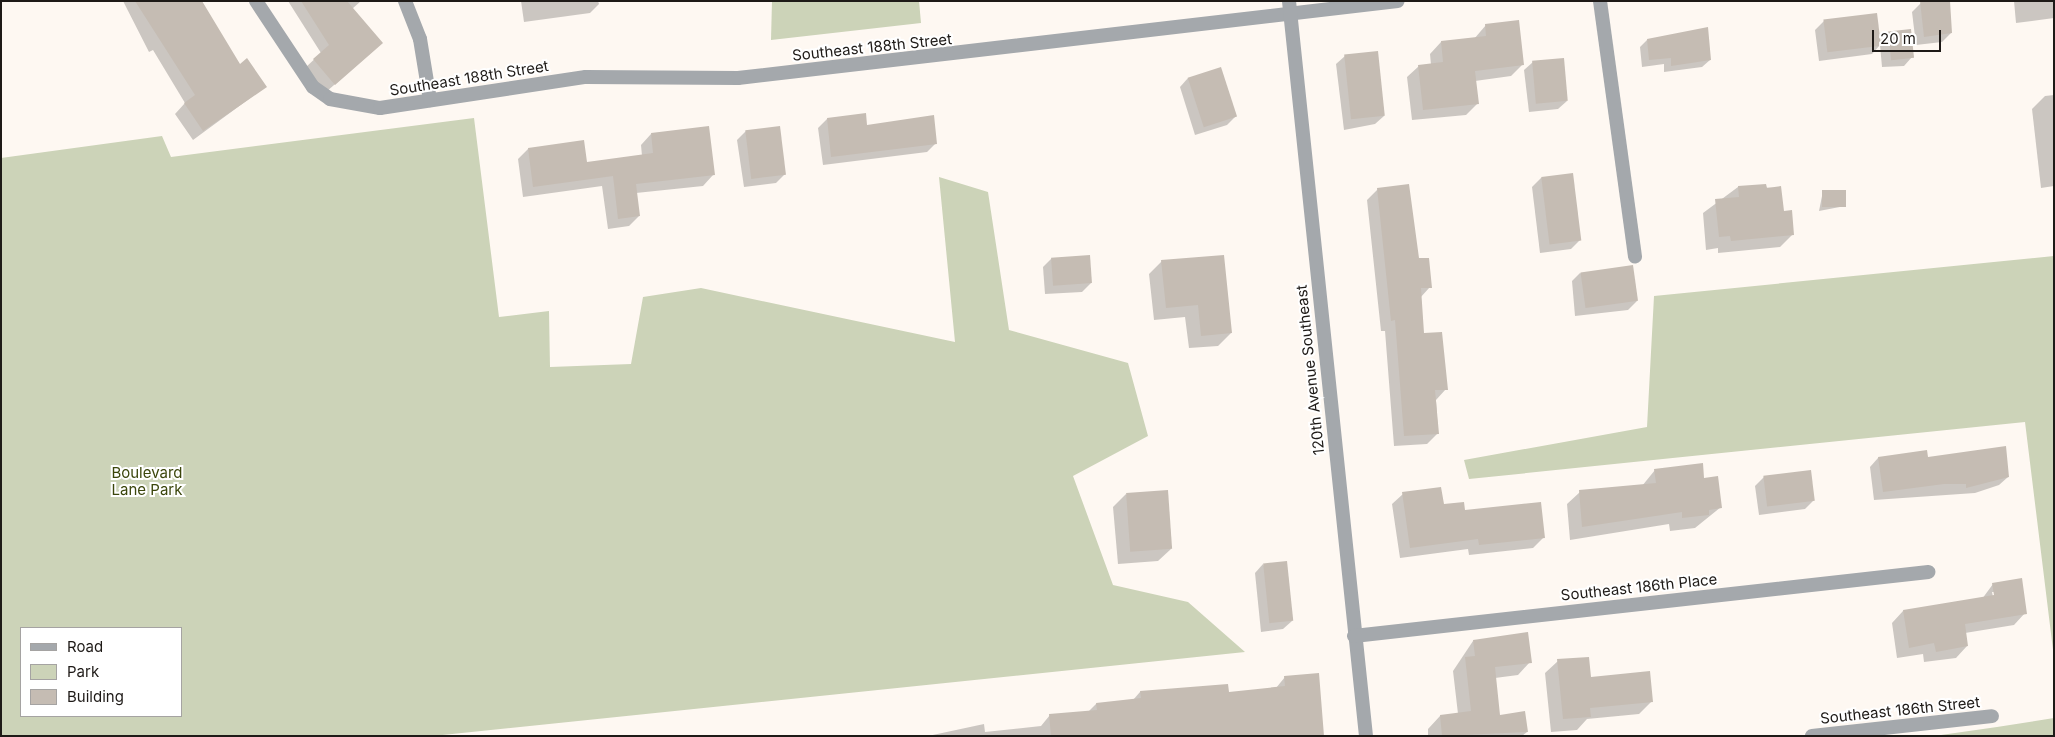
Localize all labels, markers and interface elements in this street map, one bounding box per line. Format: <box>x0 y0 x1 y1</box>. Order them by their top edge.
scale bar <box>1875 20 1944 52</box>
text: 20 m <box>1880 29 1916 48</box>
street label: Southeast 188th Street <box>791 30 953 64</box>
street label: Southeast 188th Street <box>388 57 550 99</box>
street label: 120th Avenue Southeast <box>1292 284 1328 456</box>
park label: Boulevard Lane Park <box>111 463 183 498</box>
street label: Southeast 186th Place <box>1560 570 1718 604</box>
legend <box>20 627 182 717</box>
text: Road <box>67 637 103 656</box>
text: Park <box>67 662 99 681</box>
text: Building <box>67 687 124 706</box>
street label: Southeast 186th Street <box>1819 693 1981 727</box>

